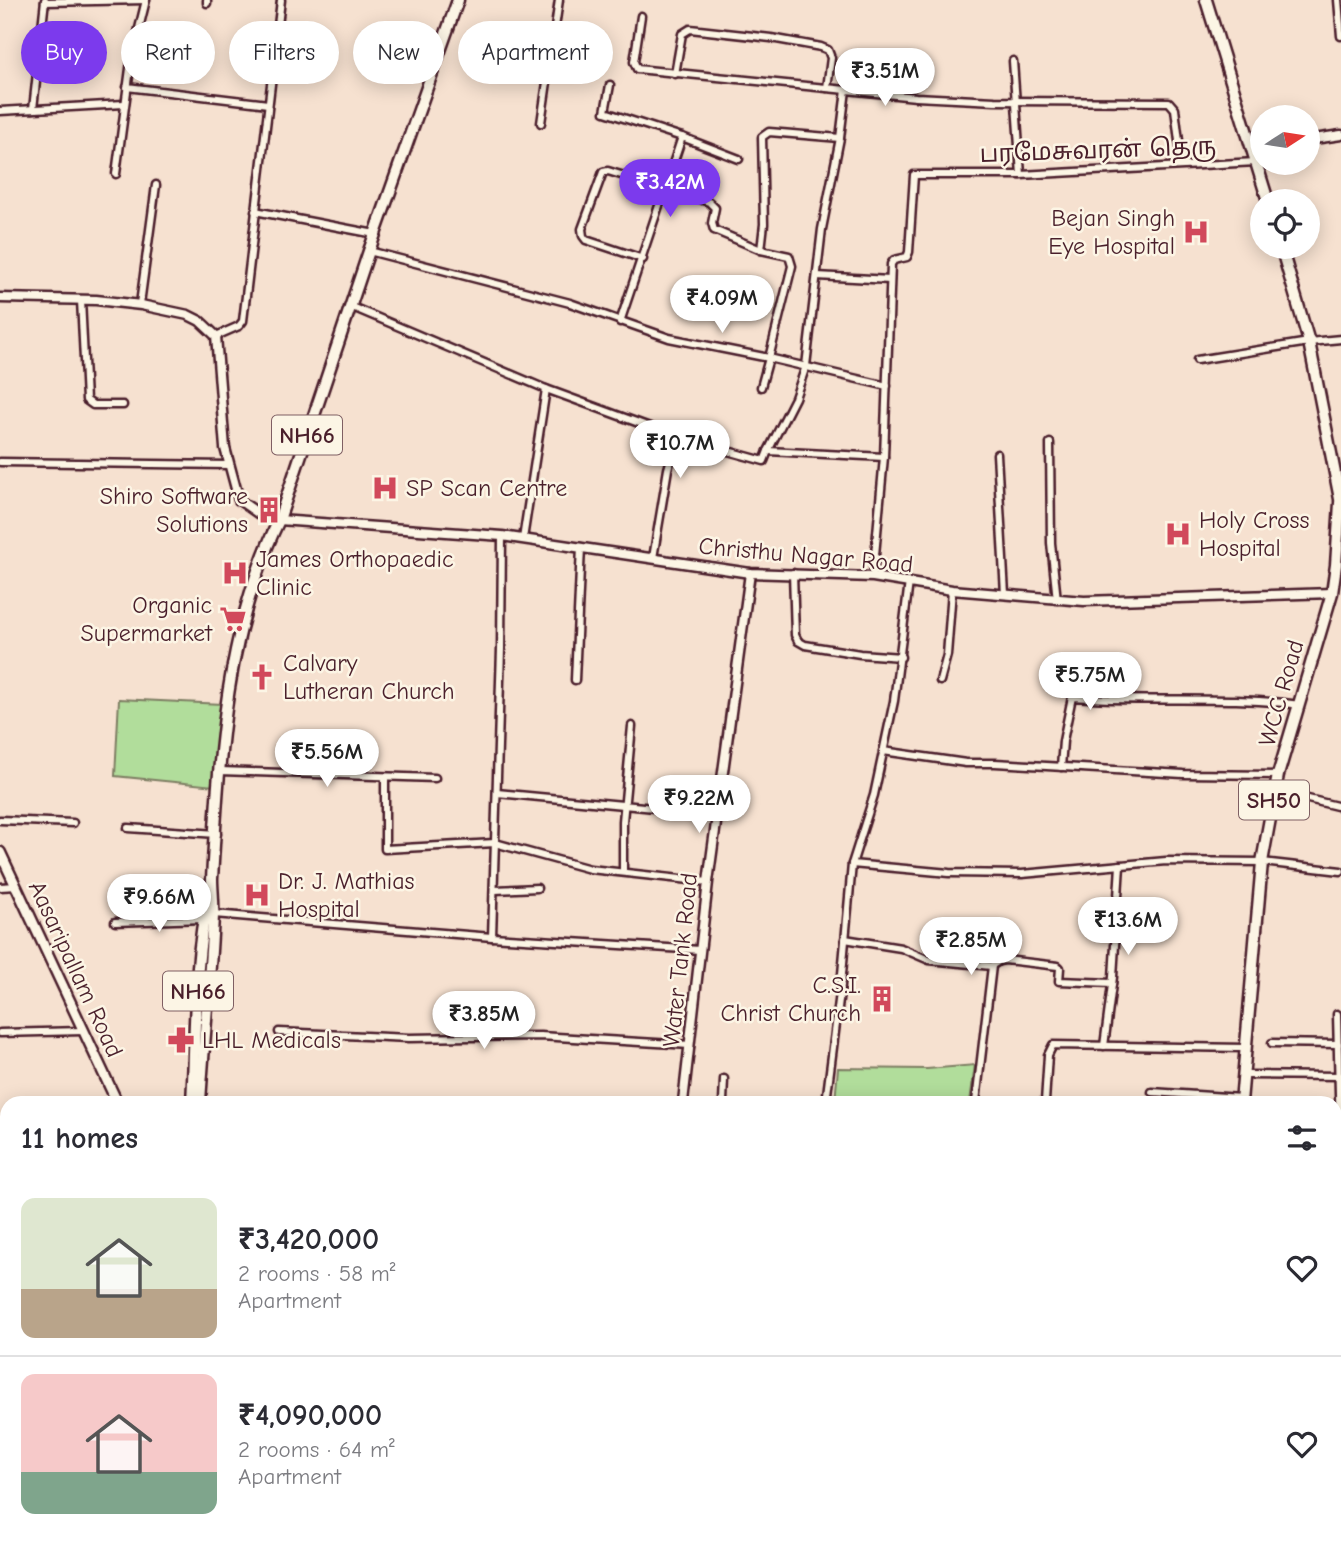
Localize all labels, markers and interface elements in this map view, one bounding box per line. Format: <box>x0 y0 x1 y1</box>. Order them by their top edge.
chip: Buy <box>21 21 107 84</box>
chip: Rent <box>121 21 215 84</box>
chip: Filters <box>229 21 339 84</box>
chip: New <box>353 21 444 84</box>
chip: Apartment <box>458 21 613 84</box>
pin: ₹3.51M <box>828 48 942 108</box>
text: ₹3.51M <box>851 57 919 84</box>
north arrow <box>1250 105 1320 175</box>
map controls <box>1250 105 1320 259</box>
street label: பரமேசுவரன் தெரு <box>979 132 1217 170</box>
pin: ₹3.42M <box>613 160 727 219</box>
text: ₹3.42M <box>635 168 705 195</box>
button: locate <box>1250 189 1320 259</box>
place label: Bejan Singh Eye Hospital <box>1048 204 1175 260</box>
hospital icon: Bejan Singh Eye Hospital <box>1181 217 1211 247</box>
pin: ₹4.09M <box>665 276 779 335</box>
text: ₹4.09M <box>686 284 758 311</box>
road number: NH66 <box>272 416 342 454</box>
pin: ₹10.7M <box>623 420 737 480</box>
text: ₹10.7M <box>646 429 714 456</box>
hospital icon: SP Scan Centre <box>370 473 400 503</box>
place label: SP Scan Centre <box>406 474 567 502</box>
place label: Shiro Software Solutions <box>100 482 248 538</box>
building icon: Shiro Software Solutions <box>254 495 284 525</box>
place label: Holy Cross Hospital <box>1199 506 1309 562</box>
hospital icon: Holy Cross Hospital <box>1163 519 1193 549</box>
street label: Christhu Nagar Road <box>698 532 914 578</box>
place label: James Orthopaedic Clinic <box>256 545 454 601</box>
hospital icon: James Orthopaedic Clinic <box>220 558 250 588</box>
place label: Organic Supermarket <box>80 591 213 647</box>
supermarket icon: Organic Supermarket <box>218 604 248 634</box>
street label: WCC Road <box>1252 637 1310 749</box>
place label: Calvary Lutheran Church <box>283 649 455 705</box>
pin: ₹5.75M <box>1033 652 1147 712</box>
text: ₹5.75M <box>1055 661 1125 688</box>
church icon: Calvary Lutheran Church <box>247 662 277 692</box>
pin: ₹5.56M <box>270 730 384 789</box>
text: ₹5.56M <box>291 738 363 765</box>
pin: ₹9.22M <box>642 776 756 835</box>
road number: SH50 <box>1239 780 1309 820</box>
text: ₹9.22M <box>664 784 734 811</box>
place label: Dr. J. Mathias Hospital <box>278 867 415 923</box>
street label: Water Tank Road <box>657 872 703 1048</box>
pin: ₹9.66M <box>102 874 216 934</box>
street label: Aasaripallam Road <box>23 876 129 1062</box>
hospital icon: Dr. J. Mathias Hospital <box>242 880 272 910</box>
text: ₹9.66M <box>123 883 195 910</box>
pin: ₹13.6M <box>1071 898 1185 957</box>
text: ₹13.6M <box>1094 906 1162 933</box>
pin: ₹2.85M <box>914 918 1028 977</box>
text: ₹2.85M <box>935 926 1007 953</box>
place label: C.S.I. Christ Church <box>720 971 861 1027</box>
road number: NH66 <box>163 972 233 1010</box>
building icon: C.S.I. Christ Church <box>867 984 897 1014</box>
pin: ₹3.85M <box>427 992 541 1051</box>
text: ₹3.85M <box>448 1000 520 1027</box>
pharmacy icon: LHL Medicals <box>166 1025 196 1055</box>
place label: LHL Medicals <box>202 1026 341 1054</box>
icon: filters <box>1283 1119 1321 1157</box>
text: 11 homes <box>21 1121 138 1156</box>
text: ₹3,420,000 <box>238 1222 379 1257</box>
icon: home <box>77 1226 161 1310</box>
icon: heart <box>1283 1249 1321 1287</box>
text: 2 rooms · 58 m² <box>238 1260 396 1287</box>
text: Apartment <box>238 1287 341 1314</box>
text: ₹4,090,000 <box>238 1398 382 1433</box>
icon: home <box>77 1402 161 1486</box>
icon: heart <box>1283 1425 1321 1463</box>
text: 2 rooms · 64 m² <box>238 1436 395 1463</box>
text: Apartment <box>238 1463 341 1490</box>

